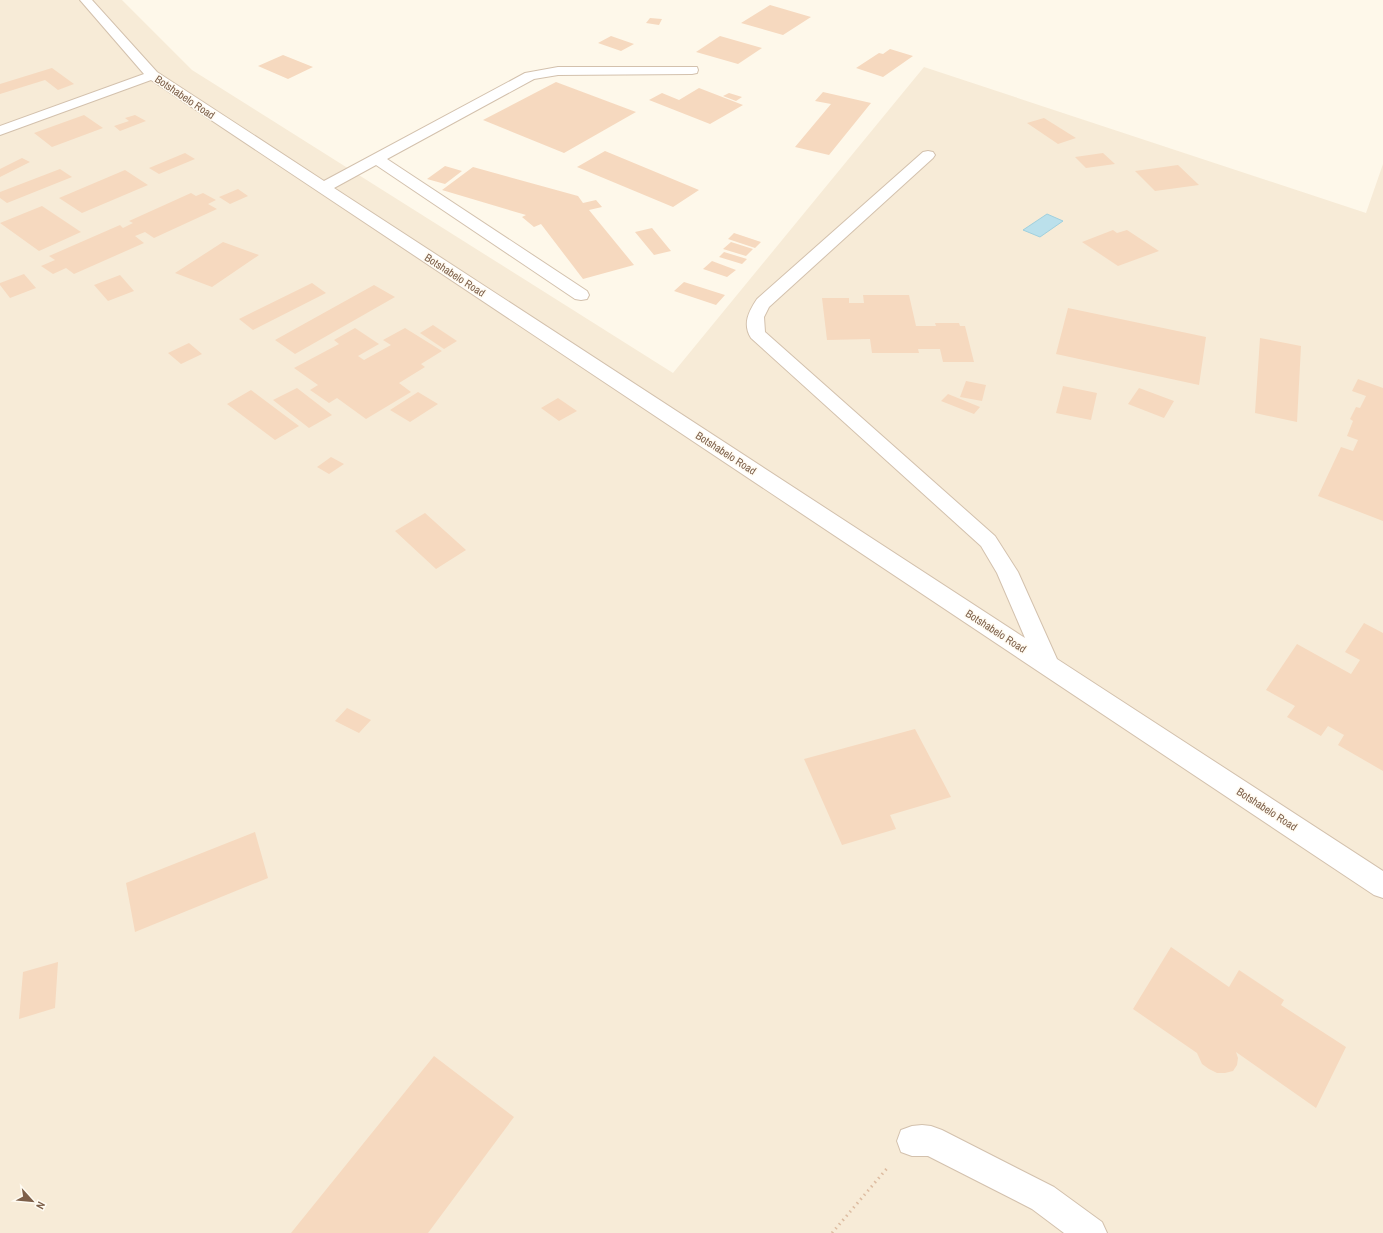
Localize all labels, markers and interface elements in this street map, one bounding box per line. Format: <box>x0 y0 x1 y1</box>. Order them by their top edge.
street label: Botshabelo Road <box>152 72 218 122</box>
street label: Botshabelo Road <box>422 250 488 300</box>
street label: Botshabelo Road <box>693 428 759 478</box>
street label: Botshabelo Road <box>963 606 1029 656</box>
street label: Botshabelo Road <box>1234 784 1300 834</box>
north arrow <box>12 1181 52 1221</box>
text: N <box>33 1199 49 1212</box>

